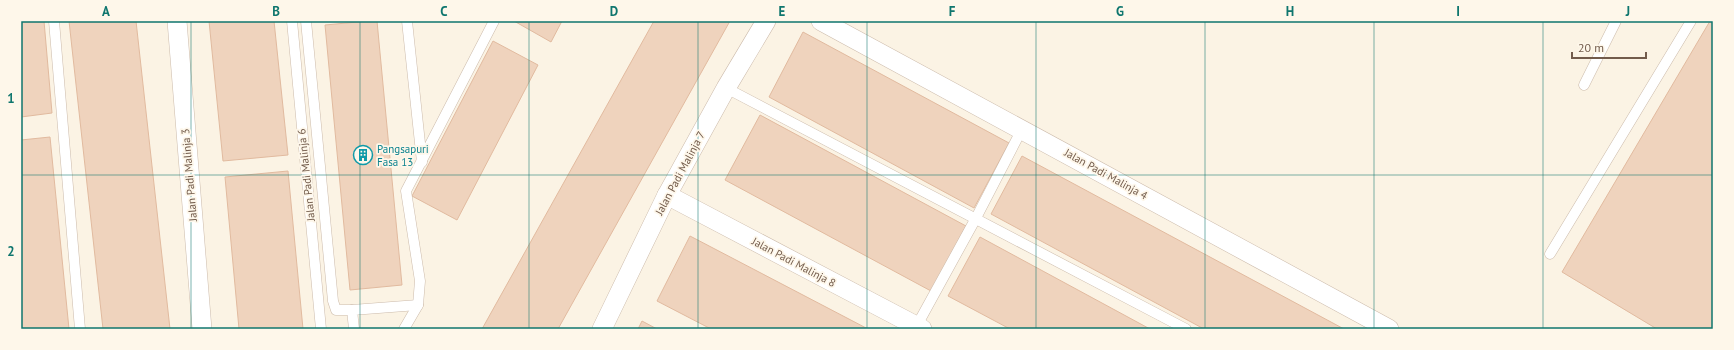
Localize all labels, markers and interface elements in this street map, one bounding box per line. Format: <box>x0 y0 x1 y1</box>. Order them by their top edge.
text: A <box>102 3 110 20</box>
text: B <box>272 3 280 20</box>
text: C <box>440 3 448 20</box>
text: D <box>610 3 618 20</box>
text: E <box>779 3 786 20</box>
text: F <box>949 3 956 20</box>
text: G <box>1116 3 1124 20</box>
text: H <box>1286 3 1294 20</box>
text: I <box>1456 3 1460 20</box>
text: J <box>1625 3 1630 20</box>
scale bar <box>1572 34 1646 60</box>
text: 20 m <box>1578 40 1604 55</box>
text: 1 <box>7 90 15 107</box>
street label: Jalan Padi Malinja 3 <box>178 128 200 223</box>
street label: Jalan Padi Malinja 6 <box>294 128 318 223</box>
street label: Jalan Padi Malinja 7 <box>652 129 708 218</box>
place label: Pangsapuri Fasa 13 <box>377 142 429 169</box>
building icon: Pangsapuri Fasa 13 <box>352 144 374 166</box>
street label: Jalan Padi Malinja 4 <box>1061 145 1150 203</box>
street label: Jalan Padi Malinja 8 <box>749 234 838 290</box>
text: 2 <box>7 243 15 260</box>

